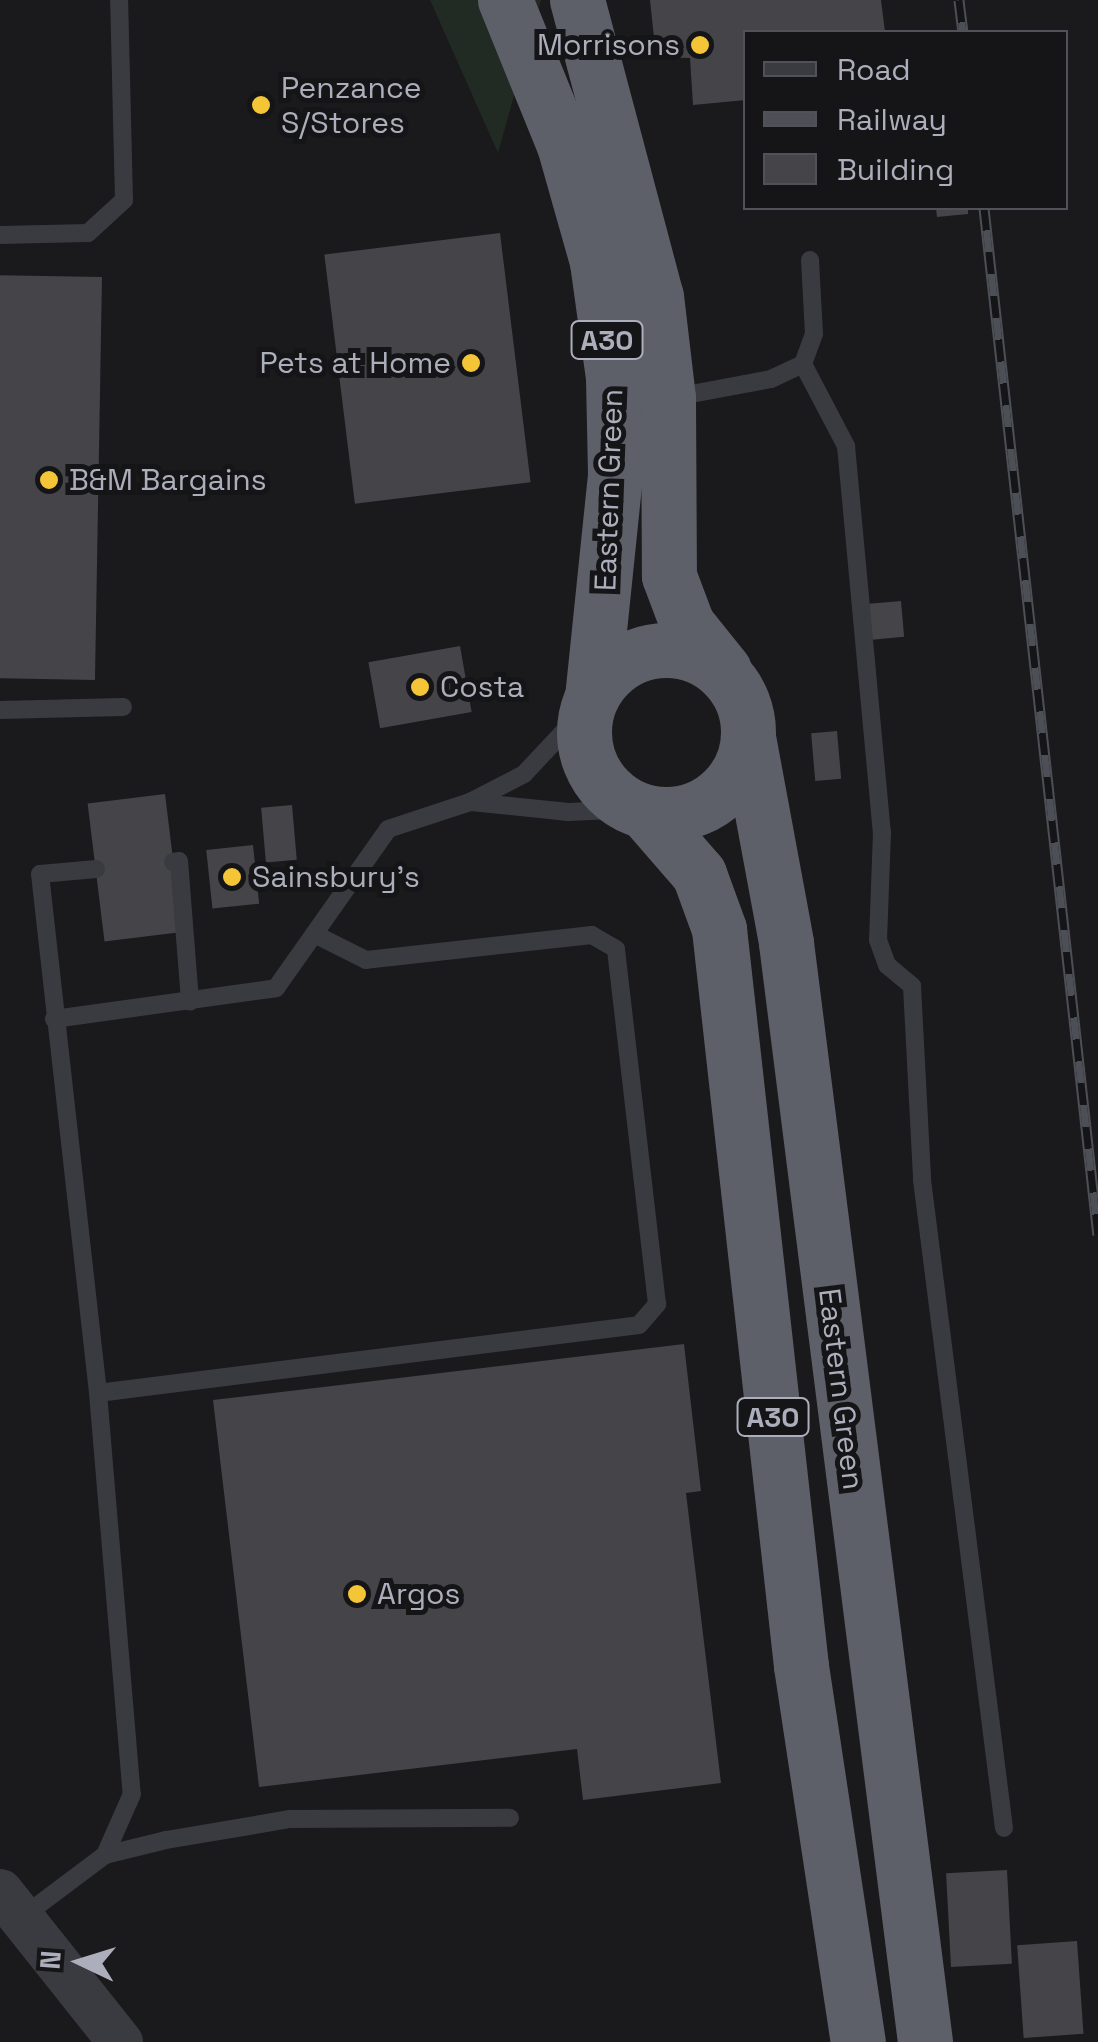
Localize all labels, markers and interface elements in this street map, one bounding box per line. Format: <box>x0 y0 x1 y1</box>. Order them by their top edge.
place label: Morrisons <box>537 27 680 63</box>
legend <box>743 30 1068 210</box>
marker: Morrisons <box>689 34 711 56</box>
text: Road <box>837 50 911 89</box>
place label: Penzance S/Stores <box>281 70 422 140</box>
marker: Penzance S/Stores <box>250 94 272 116</box>
text: Railway <box>837 100 947 139</box>
text: Building <box>837 150 954 189</box>
road number: A30 <box>570 317 644 363</box>
place label: Pets at Home <box>259 345 451 381</box>
marker: Pets at Home <box>460 352 482 374</box>
street label: Eastern Green <box>587 388 631 592</box>
place label: B&M Bargains <box>69 462 267 498</box>
marker: B&M Bargains <box>38 469 60 491</box>
place label: Costa <box>440 669 524 705</box>
marker: Costa <box>409 676 431 698</box>
place label: Sainsbury's <box>252 859 420 895</box>
marker: Sainsbury's <box>221 866 243 888</box>
street label: Eastern Green <box>811 1286 871 1492</box>
road number: A30 <box>736 1394 810 1440</box>
place label: Argos <box>377 1576 460 1612</box>
marker: Argos <box>346 1583 368 1605</box>
north arrow <box>30 1912 130 2012</box>
text: N <box>31 1949 69 1971</box>

